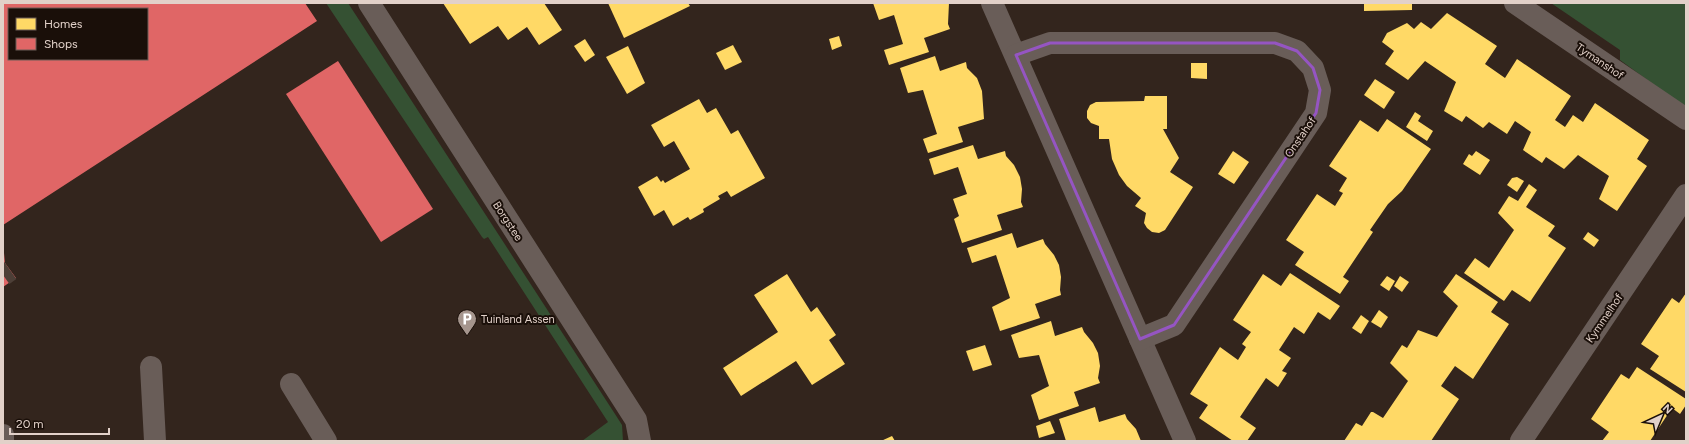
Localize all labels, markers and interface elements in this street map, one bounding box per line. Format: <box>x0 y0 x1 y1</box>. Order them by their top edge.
legend <box>8 8 148 60</box>
text: Homes <box>44 17 83 31</box>
text: Shops <box>44 37 78 51</box>
street label: Tymanshof <box>1573 41 1627 83</box>
street label: Onstahof <box>1282 114 1319 160</box>
street label: Borgstee <box>490 199 525 243</box>
street label: Kymmelhof <box>1583 291 1626 345</box>
parking icon: Tuinland Assen <box>456 308 478 336</box>
place label: Tuinland Assen <box>481 313 555 326</box>
north arrow <box>1641 396 1681 436</box>
text: N <box>1660 402 1675 417</box>
scale bar <box>10 410 109 436</box>
text: 20 m <box>16 417 44 431</box>

